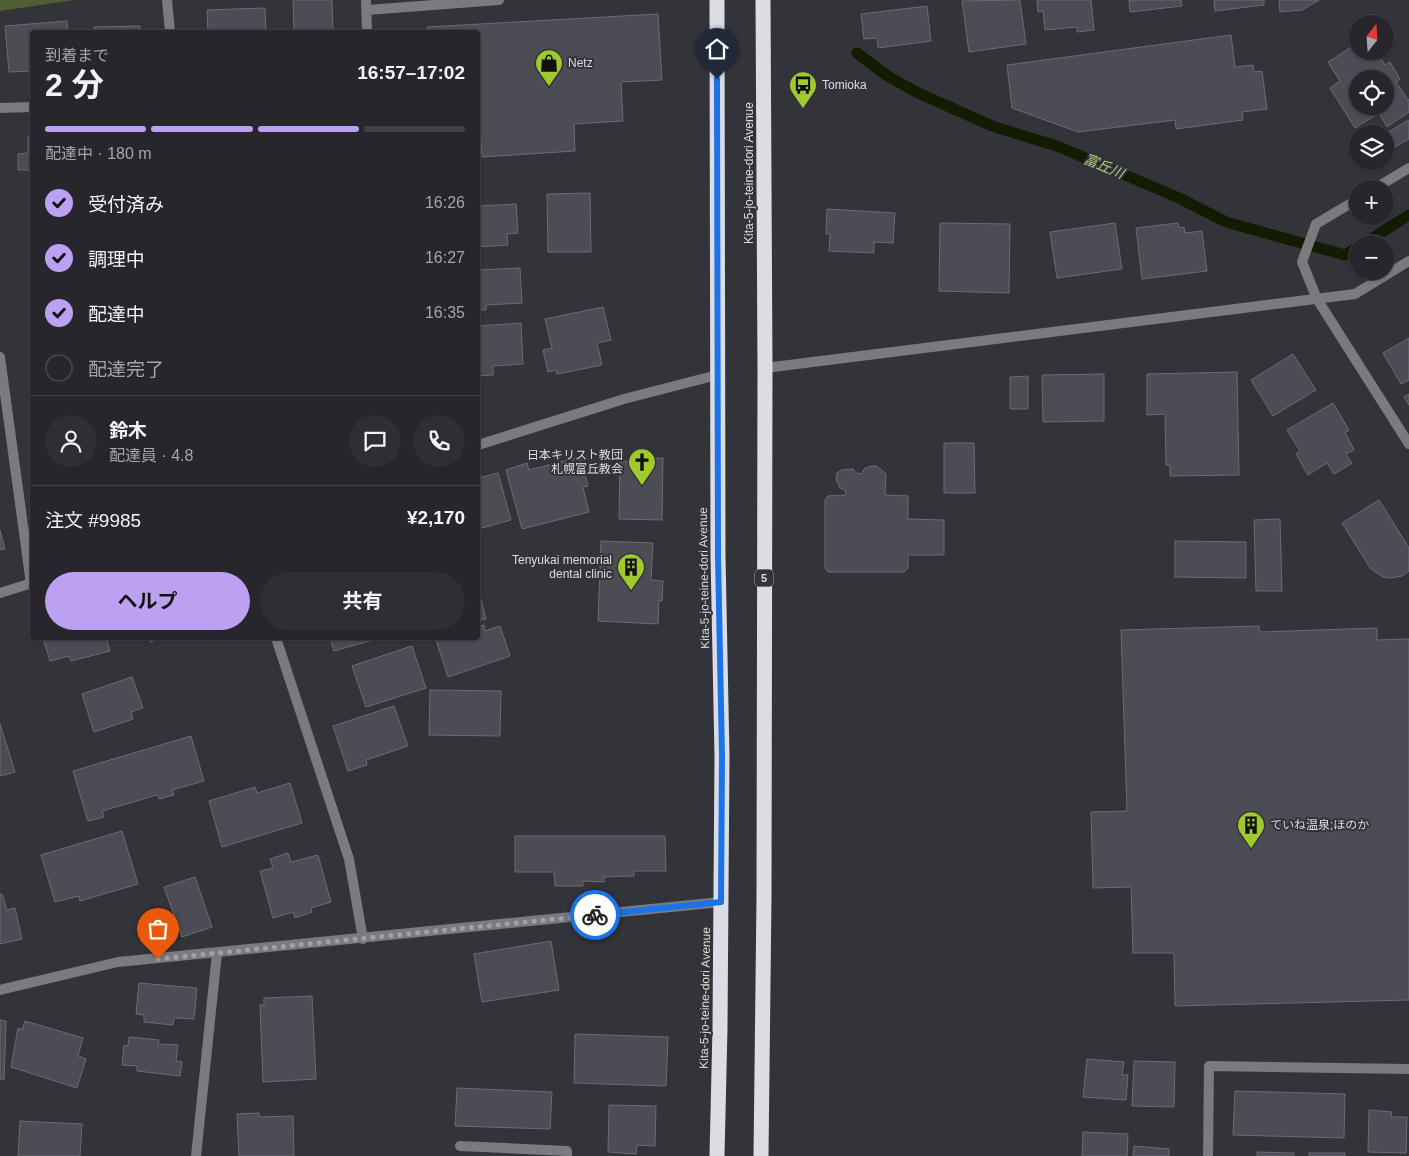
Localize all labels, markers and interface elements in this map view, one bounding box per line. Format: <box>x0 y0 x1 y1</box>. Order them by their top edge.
north arrow <box>1349 15 1394 60</box>
map controls <box>1349 15 1394 280</box>
pin <box>696 28 738 79</box>
icon: home <box>703 35 731 63</box>
text: 到着まで <box>45 47 109 64</box>
shop icon: Netz <box>534 48 564 87</box>
place label: Netz <box>568 56 593 70</box>
text: 16:57–17:02 <box>357 62 465 83</box>
text: 2 分 <box>45 67 104 103</box>
bus stop icon: Tomioka <box>788 70 818 109</box>
button: locate <box>1349 70 1394 115</box>
place label: Tomioka <box>822 78 867 92</box>
street label: Kita-5-jo-teine-dori Avenue <box>742 102 756 244</box>
button: layers <box>1349 125 1394 170</box>
text: 配達中 · 180 m <box>45 145 152 162</box>
water label: 富丘川 <box>1082 150 1128 182</box>
button: + <box>1349 180 1394 225</box>
icon: check <box>45 189 73 217</box>
text: 受付済み <box>88 194 164 215</box>
text: 16:26 <box>425 194 465 211</box>
button: − <box>1349 235 1394 280</box>
icon: check <box>45 244 73 272</box>
text: 調理中 <box>88 249 145 270</box>
text: 16:27 <box>425 249 465 266</box>
icon: check <box>45 299 73 327</box>
text: 配達中 <box>88 304 145 325</box>
text: 16:35 <box>425 304 465 321</box>
text: 配達完了 <box>88 359 164 380</box>
button: person <box>45 415 97 467</box>
button: chat <box>349 415 401 467</box>
button: phone <box>413 415 465 467</box>
text: 鈴木 <box>109 420 147 441</box>
text: 配達員 · 4.8 <box>109 447 193 464</box>
church icon: 日本キリスト教団 札幌富丘教会 <box>627 447 657 486</box>
place label: 日本キリスト教団 札幌富丘教会 <box>527 448 623 476</box>
text: ¥2,170 <box>407 507 465 528</box>
street label: Kita-5-jo-teine-dori Avenue <box>696 507 712 649</box>
text: 注文 #9985 <box>45 510 141 531</box>
building icon: Tenyukai memorial dental clinic <box>616 552 646 591</box>
place label: Tenyukai memorial dental clinic <box>512 553 612 581</box>
road number: 5 <box>755 570 773 586</box>
button: ヘルプ <box>45 572 250 630</box>
button: 共有 <box>260 572 465 630</box>
building icon: ていね温泉;ほのか <box>1236 810 1266 849</box>
place label: ていね温泉;ほのか <box>1270 818 1369 832</box>
courier <box>570 890 620 940</box>
icon: bike <box>581 901 609 929</box>
pin <box>137 908 179 959</box>
icon: bag <box>144 915 172 943</box>
street label: Kita-5-jo-teine-dori Avenue <box>697 927 713 1069</box>

